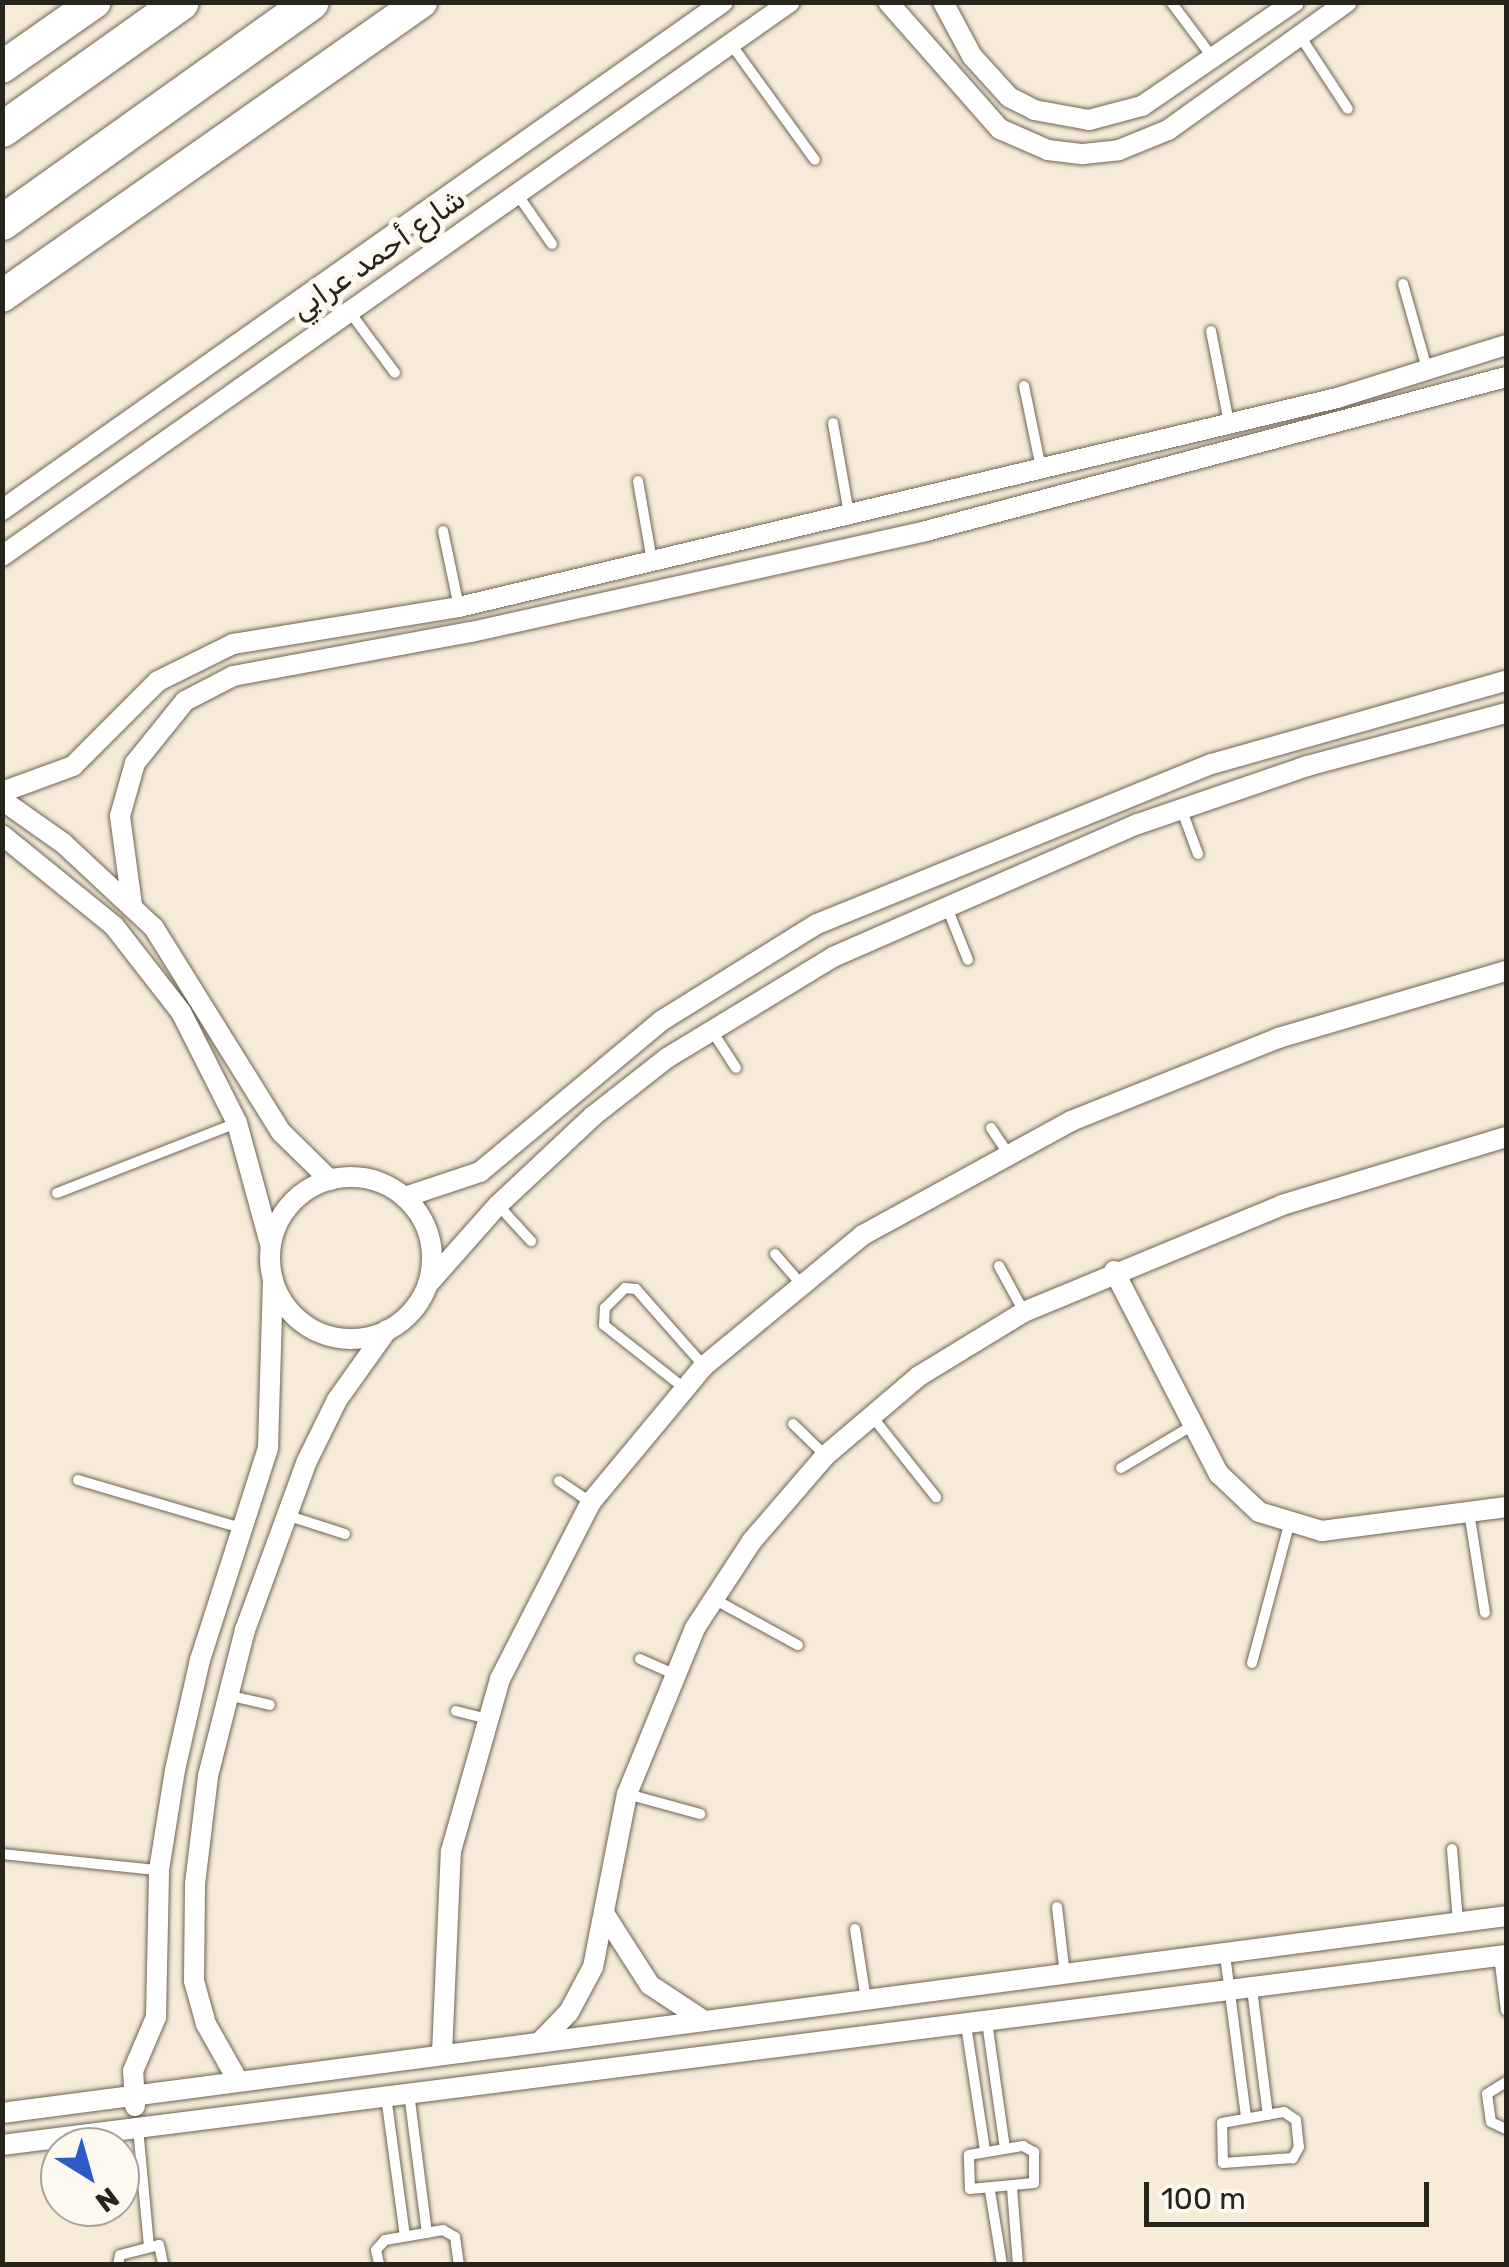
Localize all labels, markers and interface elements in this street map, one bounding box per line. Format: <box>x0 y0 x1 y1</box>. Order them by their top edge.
street label: شارع أحمد عرابي <box>284 180 472 328</box>
north arrow <box>40 2127 140 2227</box>
scale bar <box>1149 2162 1434 2224</box>
text: N <box>89 2181 125 2219</box>
text: 100 m <box>1161 2181 1246 2217</box>

